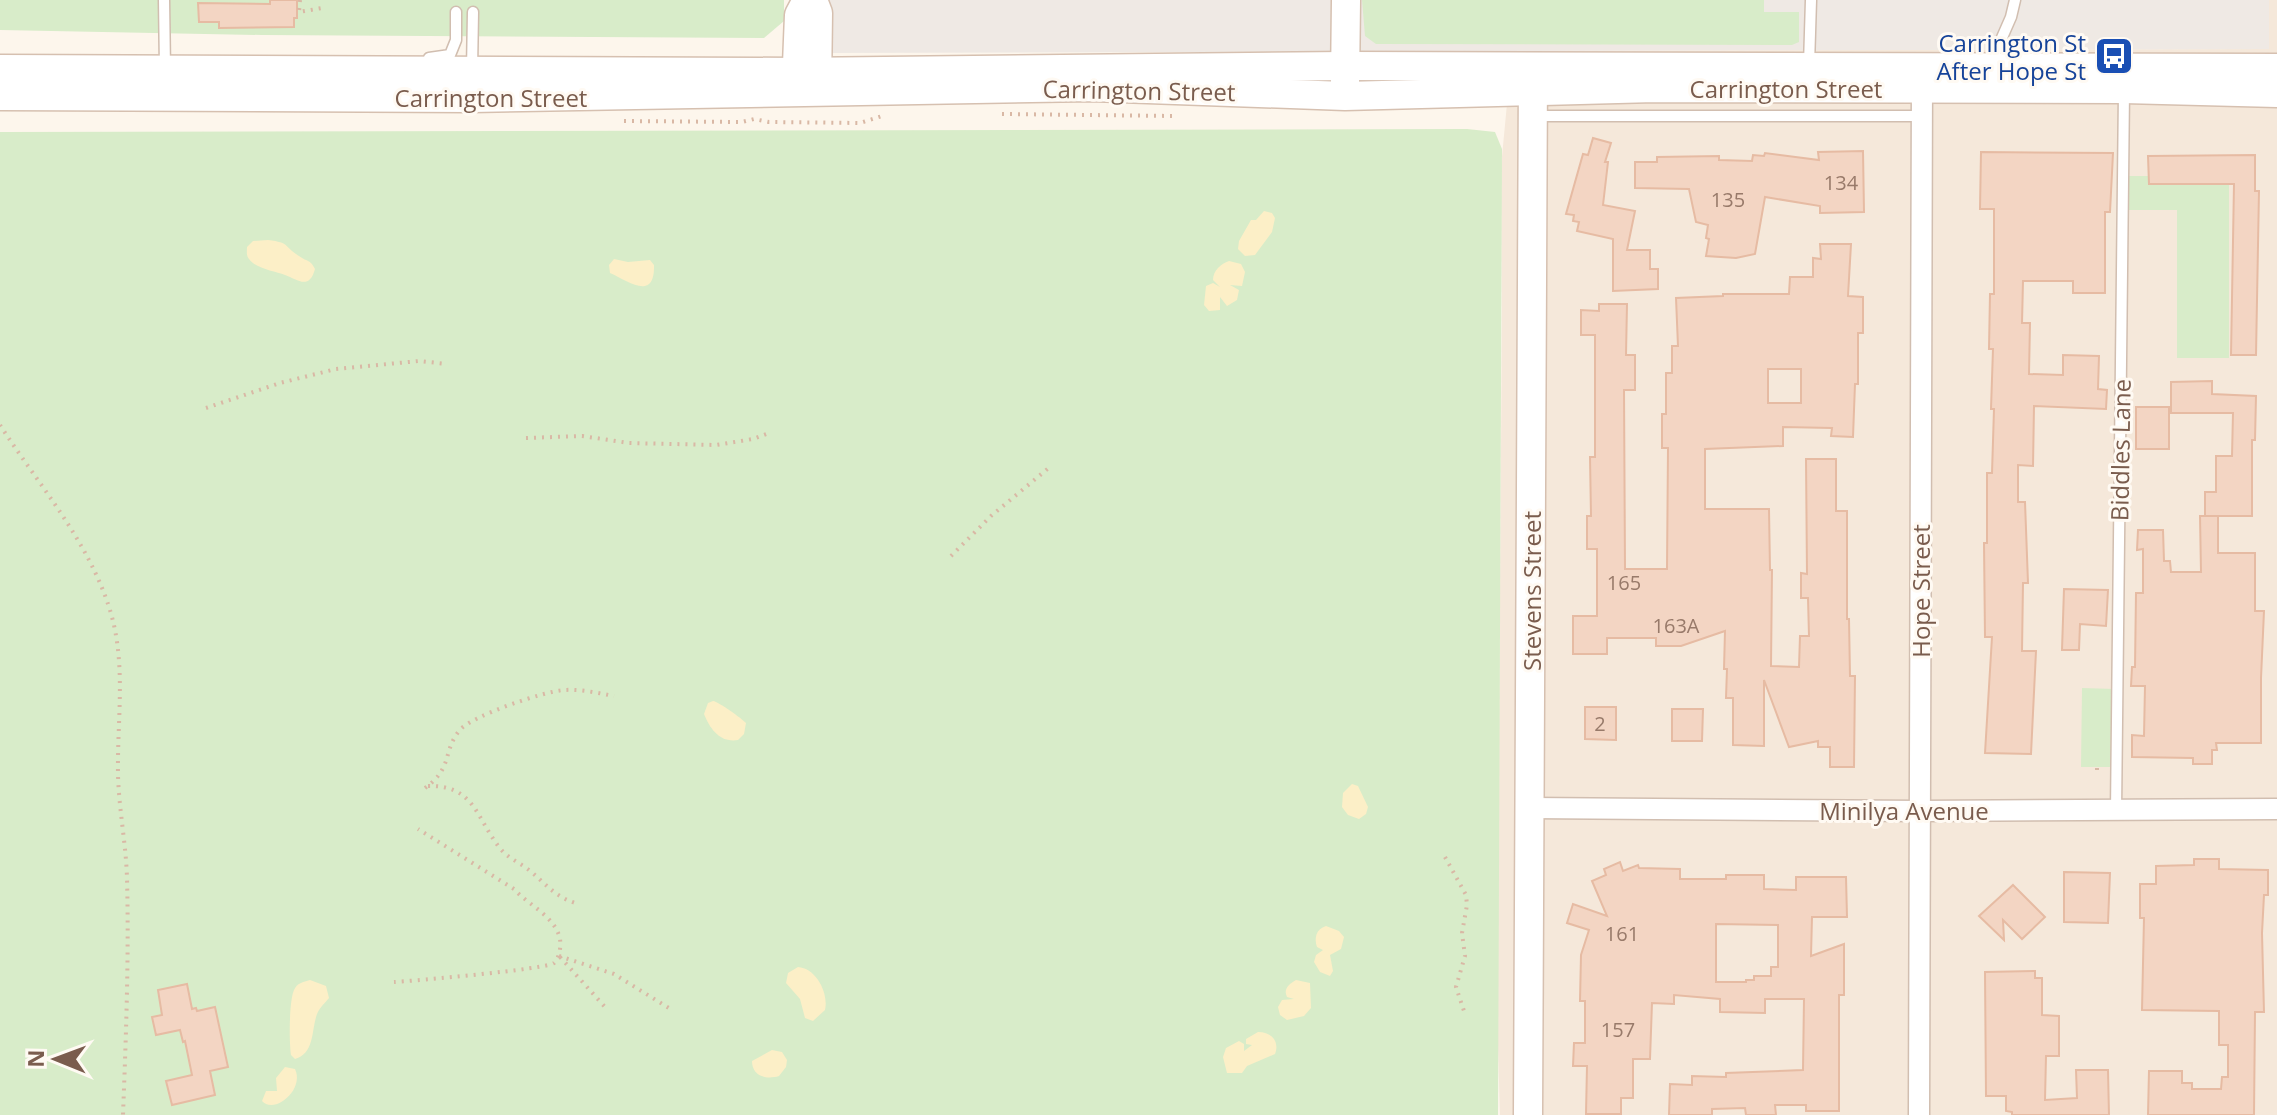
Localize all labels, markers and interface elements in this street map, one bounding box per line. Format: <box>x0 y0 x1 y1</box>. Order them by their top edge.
place label: Carrington St After Hope St <box>1936 26 2086 87</box>
bus stop icon: Carrington St After Hope St <box>2093 35 2135 77</box>
street label: Carrington Street <box>1042 72 1236 108</box>
street label: Carrington Street <box>1690 72 1882 105</box>
street label: Carrington Street <box>395 81 587 114</box>
house number: 134 <box>1824 169 1859 196</box>
house number: 135 <box>1711 186 1745 213</box>
street label: Biddles Lane <box>2102 379 2138 521</box>
street label: Stevens Street <box>1515 511 1548 671</box>
street label: Hope Street <box>1904 524 1937 658</box>
house number: 165 <box>1607 569 1641 596</box>
house number: 163A <box>1653 612 1700 639</box>
house number: 2 <box>1594 710 1606 737</box>
street label: Minilya Avenue <box>1819 794 1989 827</box>
house number: 161 <box>1605 920 1639 947</box>
house number: 157 <box>1601 1016 1635 1043</box>
north arrow <box>16 1019 96 1099</box>
text: N <box>20 1049 50 1068</box>

